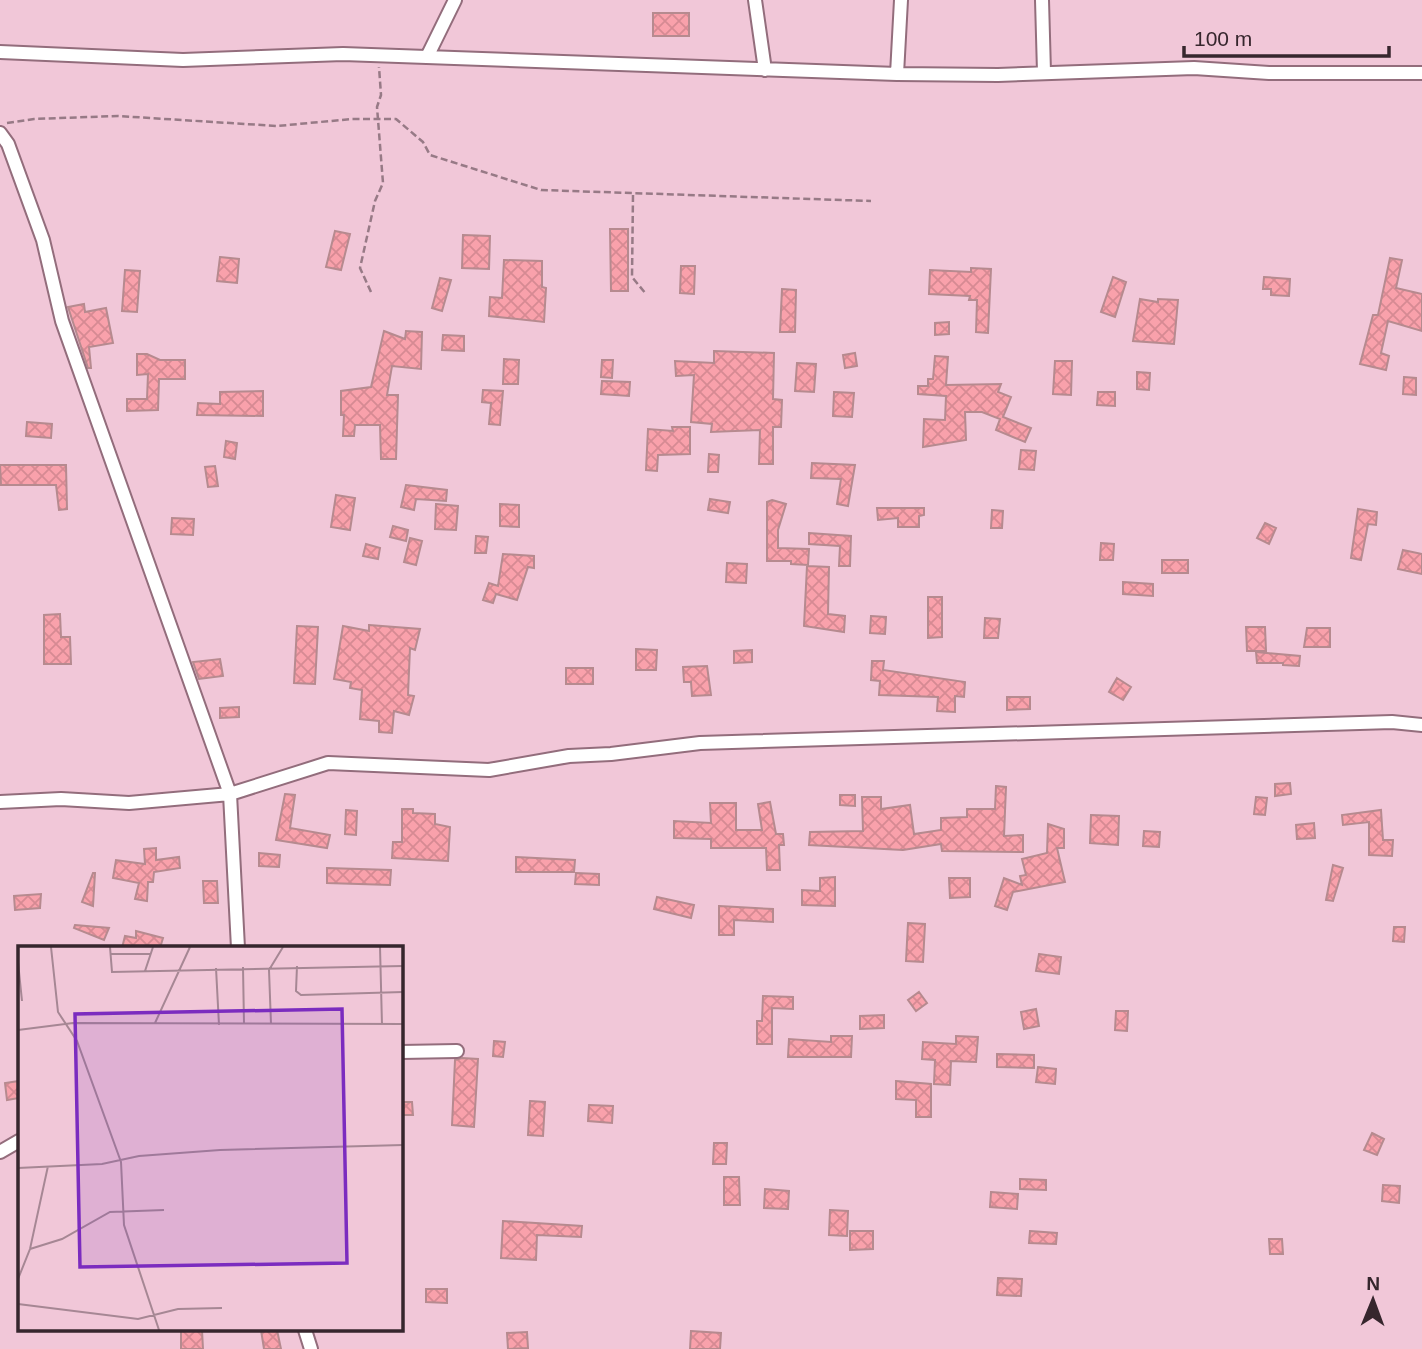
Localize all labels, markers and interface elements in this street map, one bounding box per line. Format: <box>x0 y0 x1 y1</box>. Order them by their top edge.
scale bar <box>1184 14 1389 58</box>
text: 100 m <box>1194 27 1252 50</box>
inset map <box>18 946 402 1332</box>
north arrow <box>1338 1265 1408 1335</box>
text: N <box>1366 1273 1380 1294</box>

